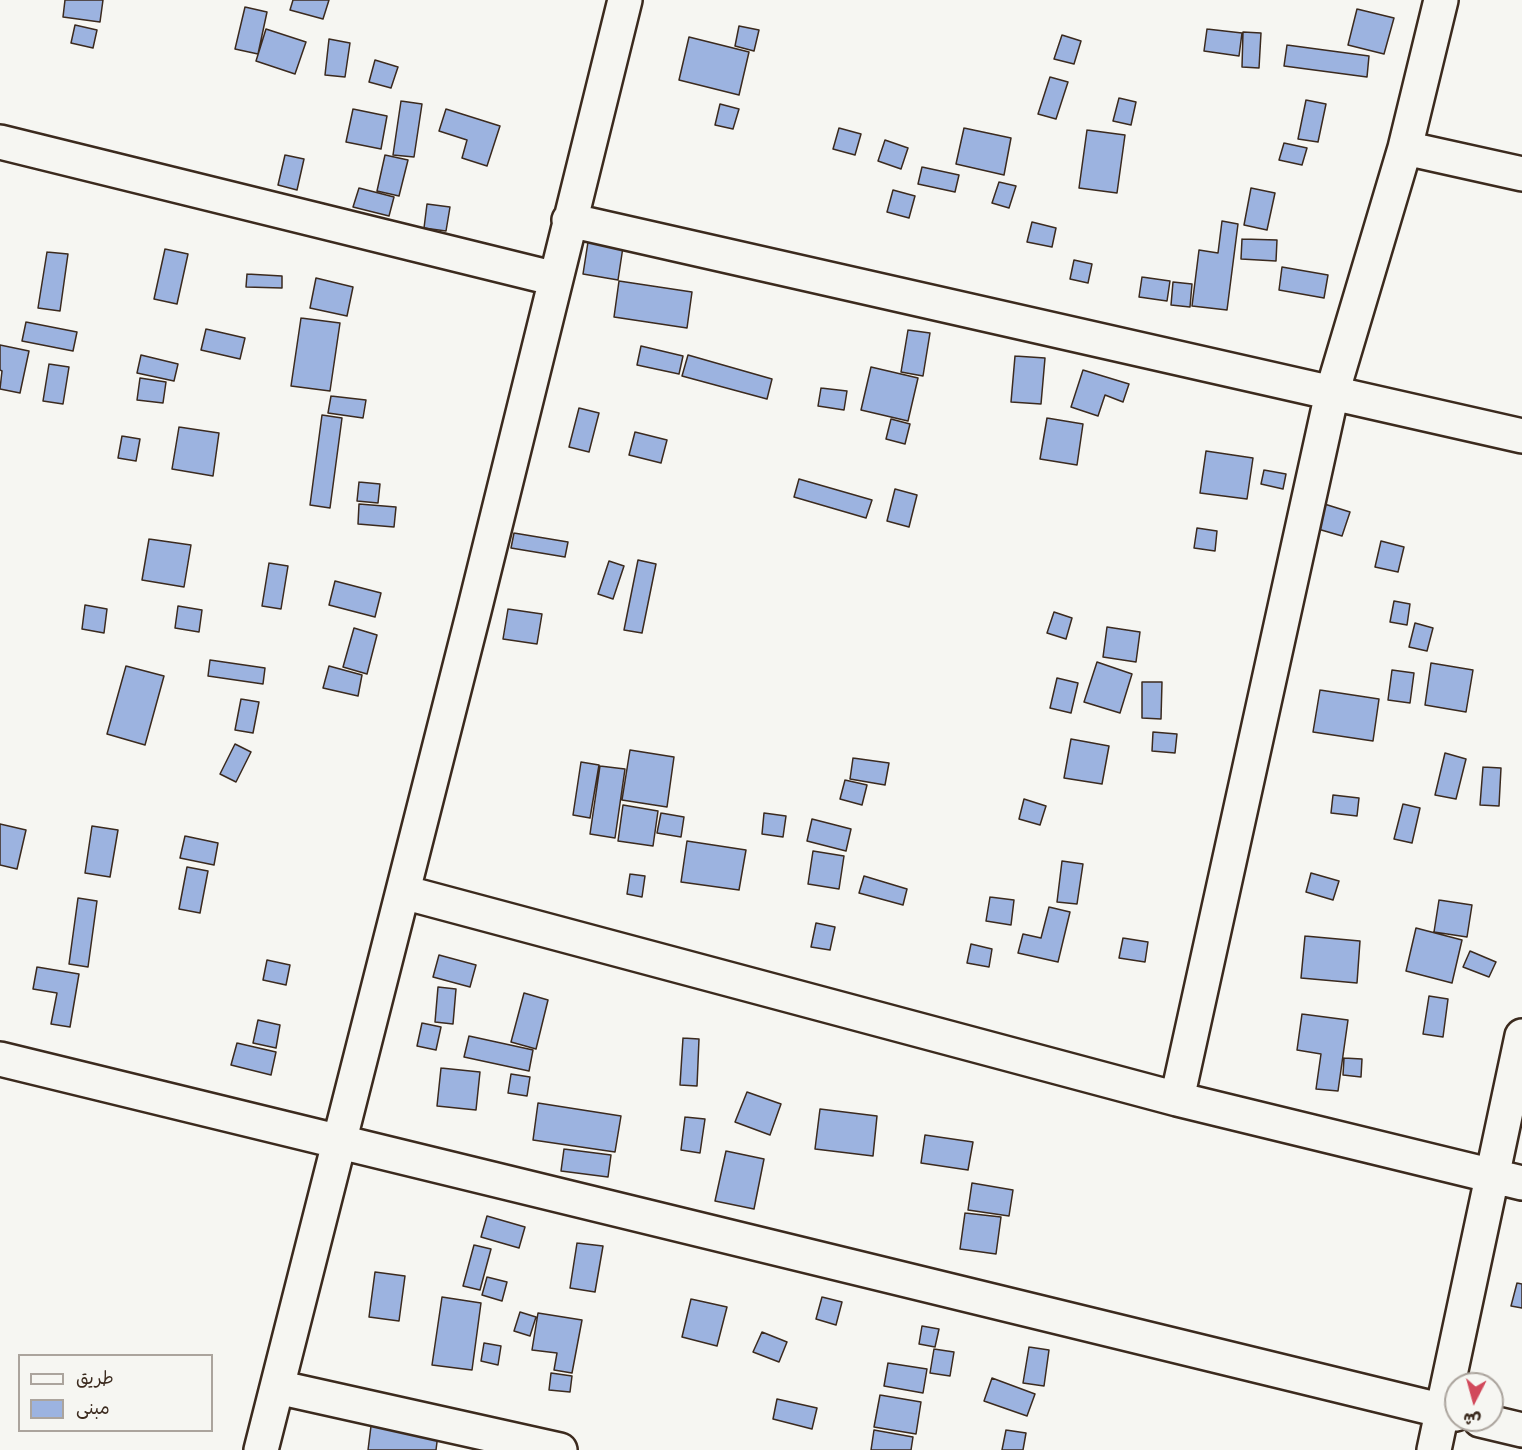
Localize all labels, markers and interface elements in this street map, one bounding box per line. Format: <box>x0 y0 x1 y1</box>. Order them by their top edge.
legend <box>18 1354 213 1432</box>
text: طريق <box>76 1368 114 1389</box>
north arrow <box>1444 1372 1504 1432</box>
text: مبنى <box>76 1398 110 1419</box>
text: ش <box>1463 1408 1482 1429</box>

